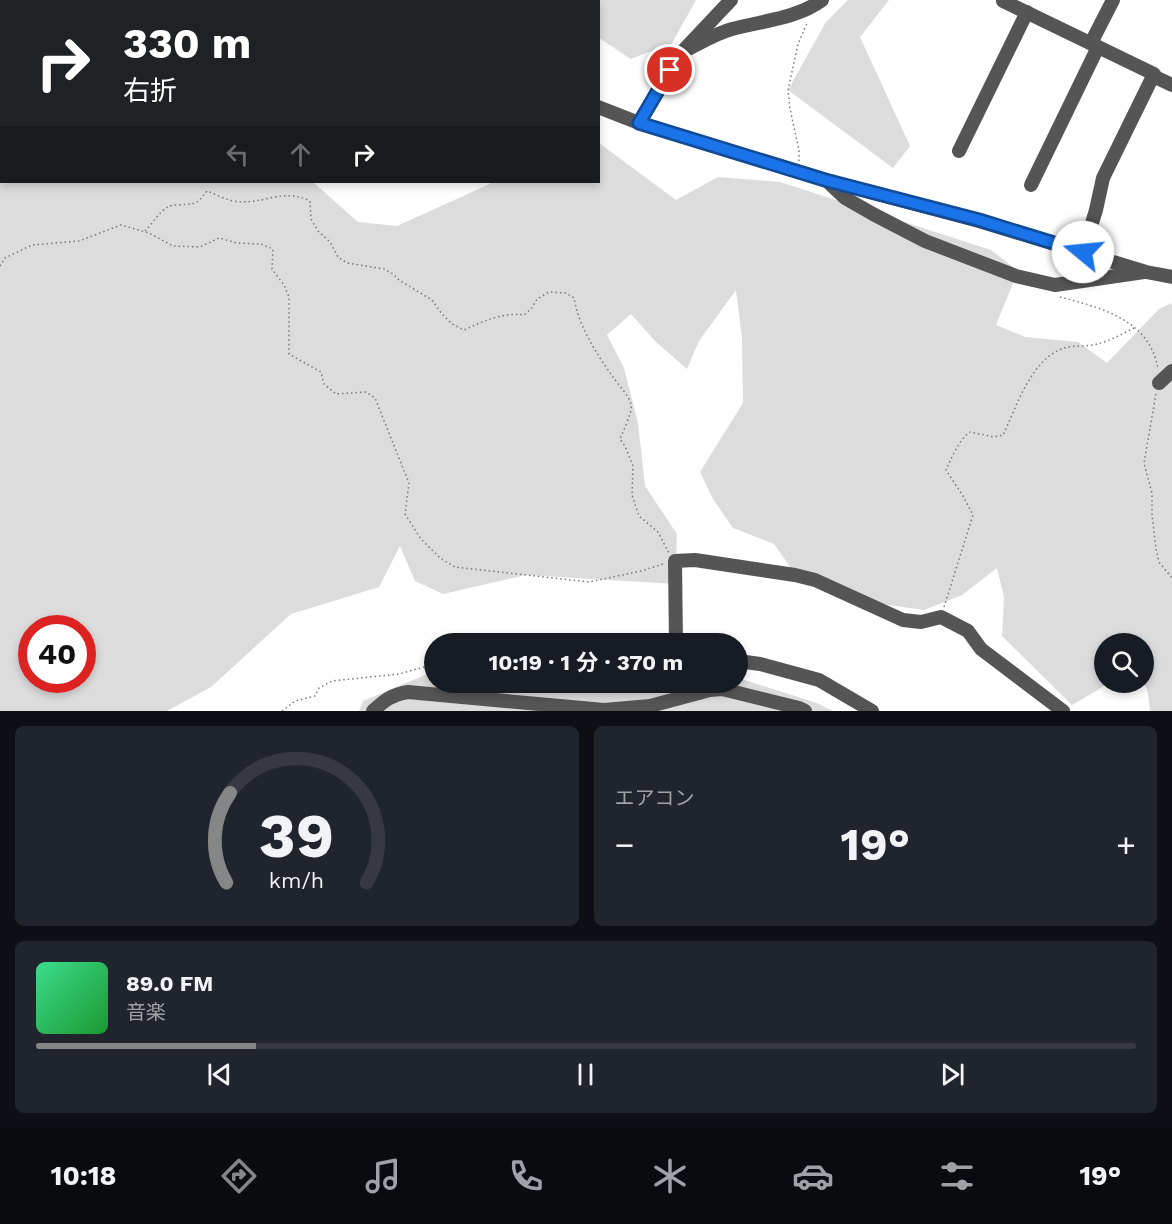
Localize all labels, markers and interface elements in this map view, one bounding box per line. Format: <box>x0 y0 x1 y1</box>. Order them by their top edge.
text: 330 m <box>123 19 251 68</box>
icon: right <box>24 24 102 102</box>
pin <box>644 44 695 95</box>
icon: arrive <box>653 53 686 86</box>
text: 右折 <box>123 75 177 107</box>
icon: left <box>221 138 254 171</box>
icon: ahead <box>284 138 317 171</box>
icon: right <box>347 138 380 171</box>
position arrow <box>1051 220 1115 284</box>
speed limit sign: 40 <box>18 615 96 693</box>
map controls <box>1094 633 1154 693</box>
button: search <box>1094 633 1154 693</box>
text: 10:19 · 1 分 · 370 m <box>489 650 683 675</box>
text: エアコン <box>615 786 695 810</box>
text: 39 <box>259 799 334 872</box>
text: 19° <box>841 818 910 871</box>
text: − <box>615 825 634 864</box>
text: + <box>1116 825 1136 864</box>
text: km/h <box>269 868 324 893</box>
text: 89.0 FM <box>126 971 213 996</box>
text: 音楽 <box>126 1000 166 1024</box>
icon: previous <box>203 1058 236 1091</box>
icon: pause <box>569 1058 602 1091</box>
icon: next <box>936 1058 969 1091</box>
icon: directions <box>218 1155 260 1197</box>
icon: music <box>362 1155 404 1197</box>
icon: phone <box>505 1155 547 1197</box>
icon: climate <box>649 1155 691 1197</box>
icon: car <box>792 1155 834 1197</box>
icon: filters <box>936 1155 978 1197</box>
text: 10:18 <box>51 1160 117 1192</box>
text: 19° <box>1079 1160 1121 1192</box>

